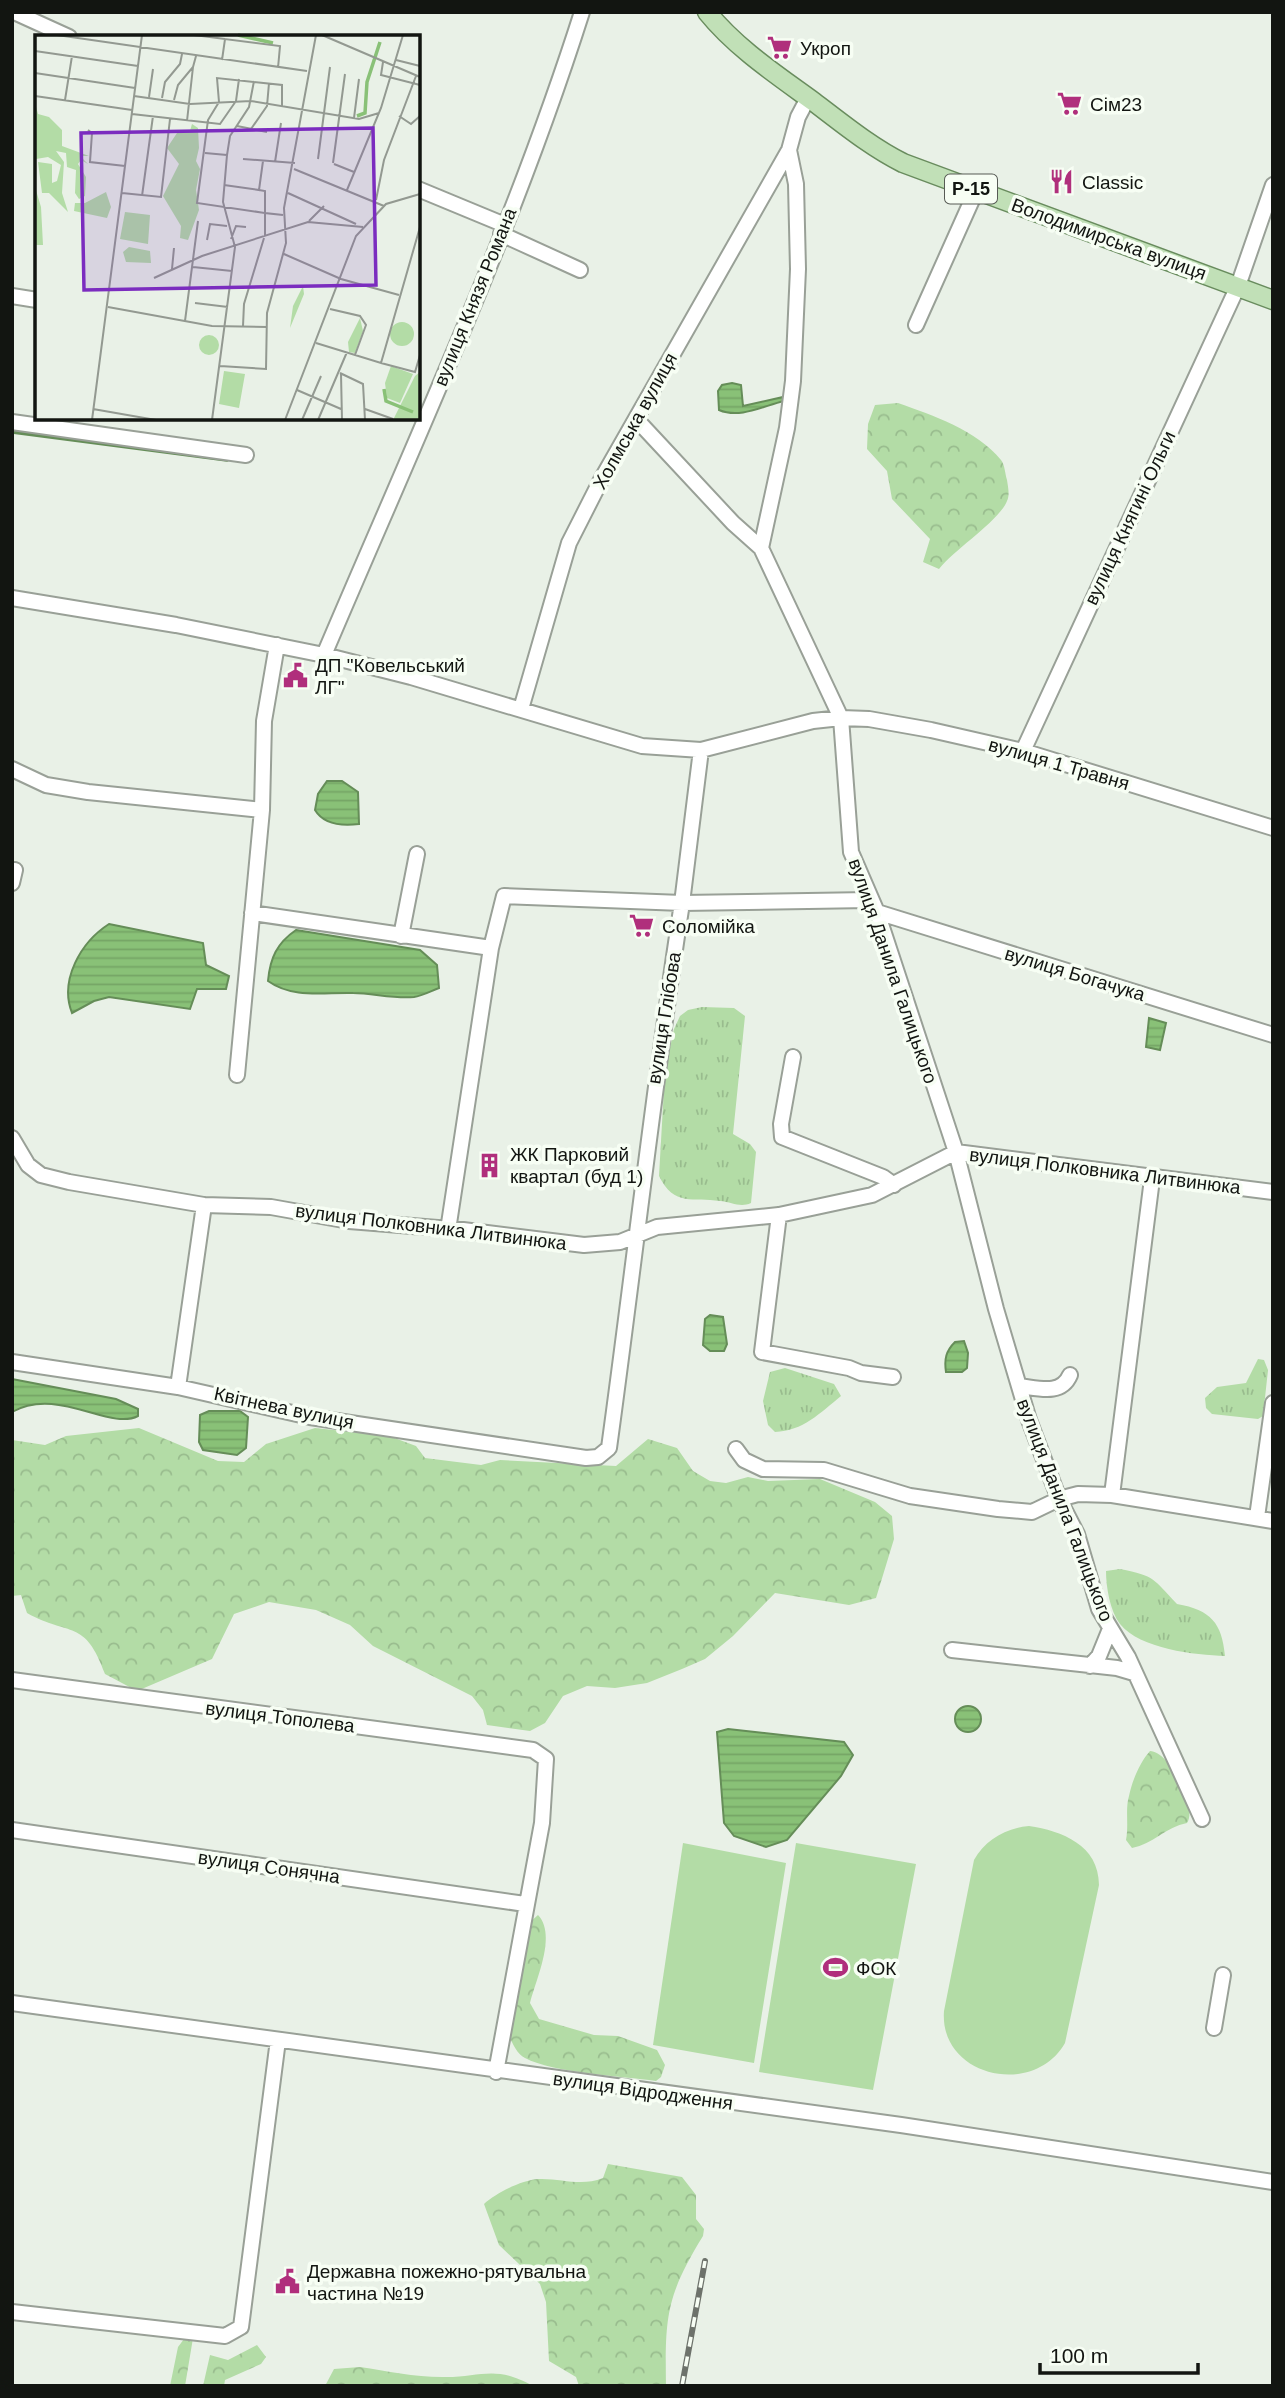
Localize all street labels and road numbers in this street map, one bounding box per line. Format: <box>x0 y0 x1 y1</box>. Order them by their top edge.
road number: Р-15 <box>945 174 997 204</box>
street label: Володимирська вулиця <box>1009 194 1209 284</box>
street label: вулиця Князя Романа <box>430 205 521 389</box>
street label: Холмська вулиця <box>589 349 681 493</box>
street label: вулиця Княгині Ольги <box>1080 428 1180 608</box>
street label: вулиця 1 Травня <box>986 734 1132 794</box>
street label: вулиця Данила Галицького <box>845 856 941 1086</box>
street label: вулиця Богачука <box>1002 943 1148 1005</box>
street label: вулиця Глібова <box>643 950 685 1085</box>
street label: вулиця Полковника Литвинюка <box>968 1144 1242 1198</box>
street label: вулиця Полковника Литвинюка <box>294 1200 568 1254</box>
street label: Квітнева вулиця <box>212 1383 356 1433</box>
street label: вулиця Данила Галицького <box>1013 1396 1117 1624</box>
street label: вулиця Тополева <box>204 1697 356 1737</box>
street label: вулиця Сонячна <box>197 1847 342 1887</box>
street label: вулиця Відродження <box>552 2068 734 2114</box>

